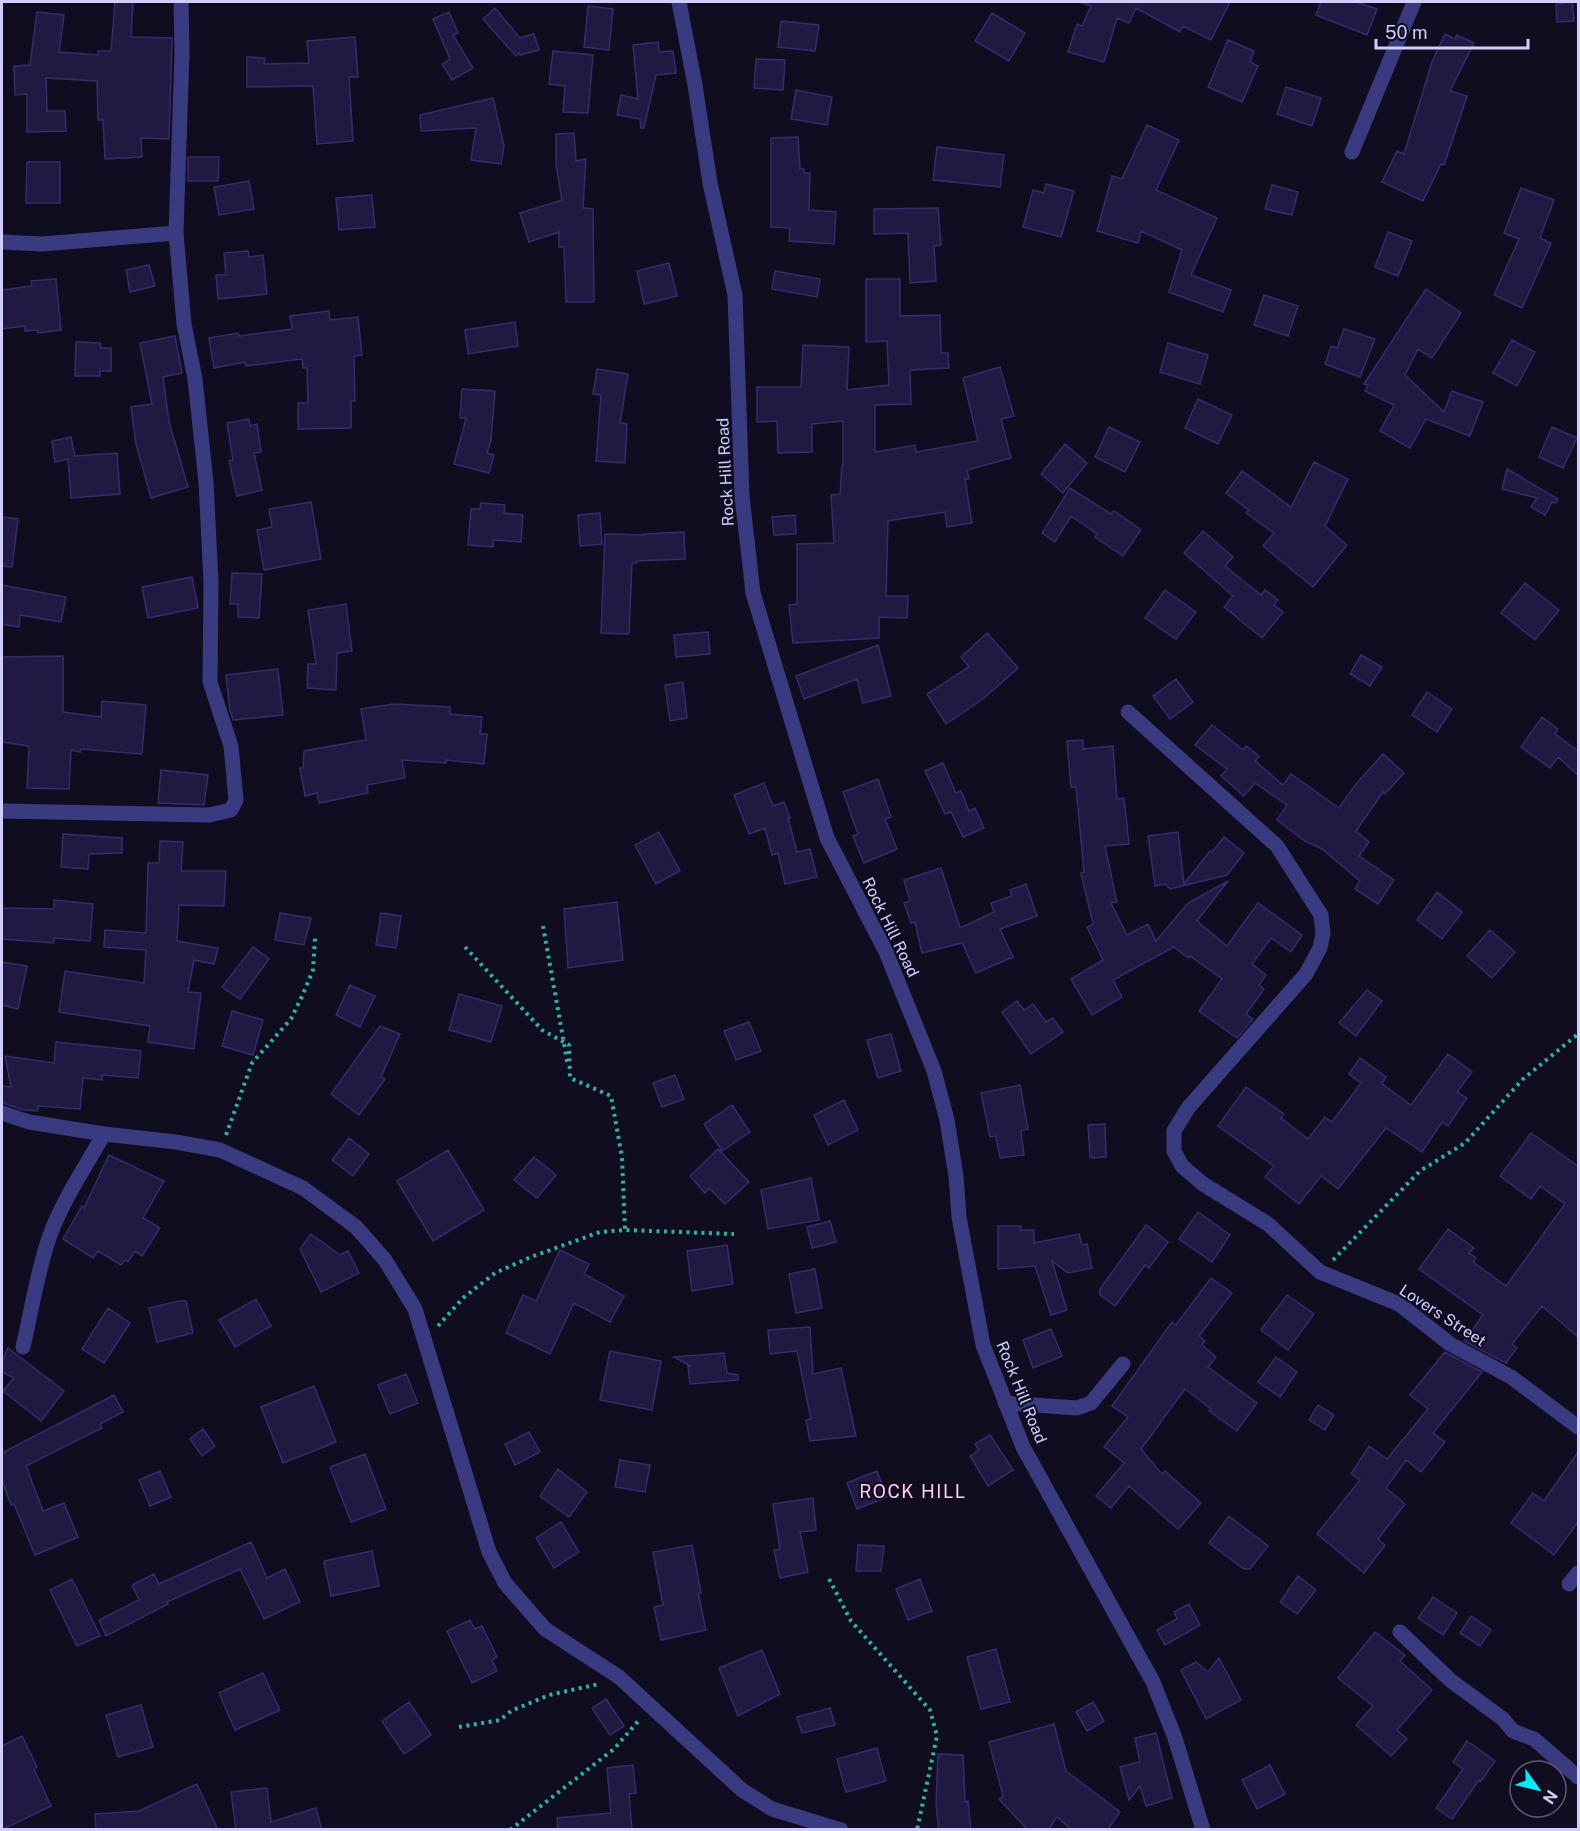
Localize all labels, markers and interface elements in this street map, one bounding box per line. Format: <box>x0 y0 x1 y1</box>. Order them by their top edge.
scale bar <box>1376 12 1528 50</box>
text: 50 m <box>1385 22 1428 43</box>
street label: Rock Hill Road <box>713 417 738 527</box>
street label: Rock Hill Road <box>858 874 923 980</box>
street label: Lovers Street <box>1396 1280 1490 1351</box>
street label: Rock Hill Road <box>992 1338 1051 1446</box>
district label: ROCK HILL <box>859 1481 967 1502</box>
north arrow <box>1508 1759 1568 1819</box>
text: N <box>1539 1787 1561 1808</box>

